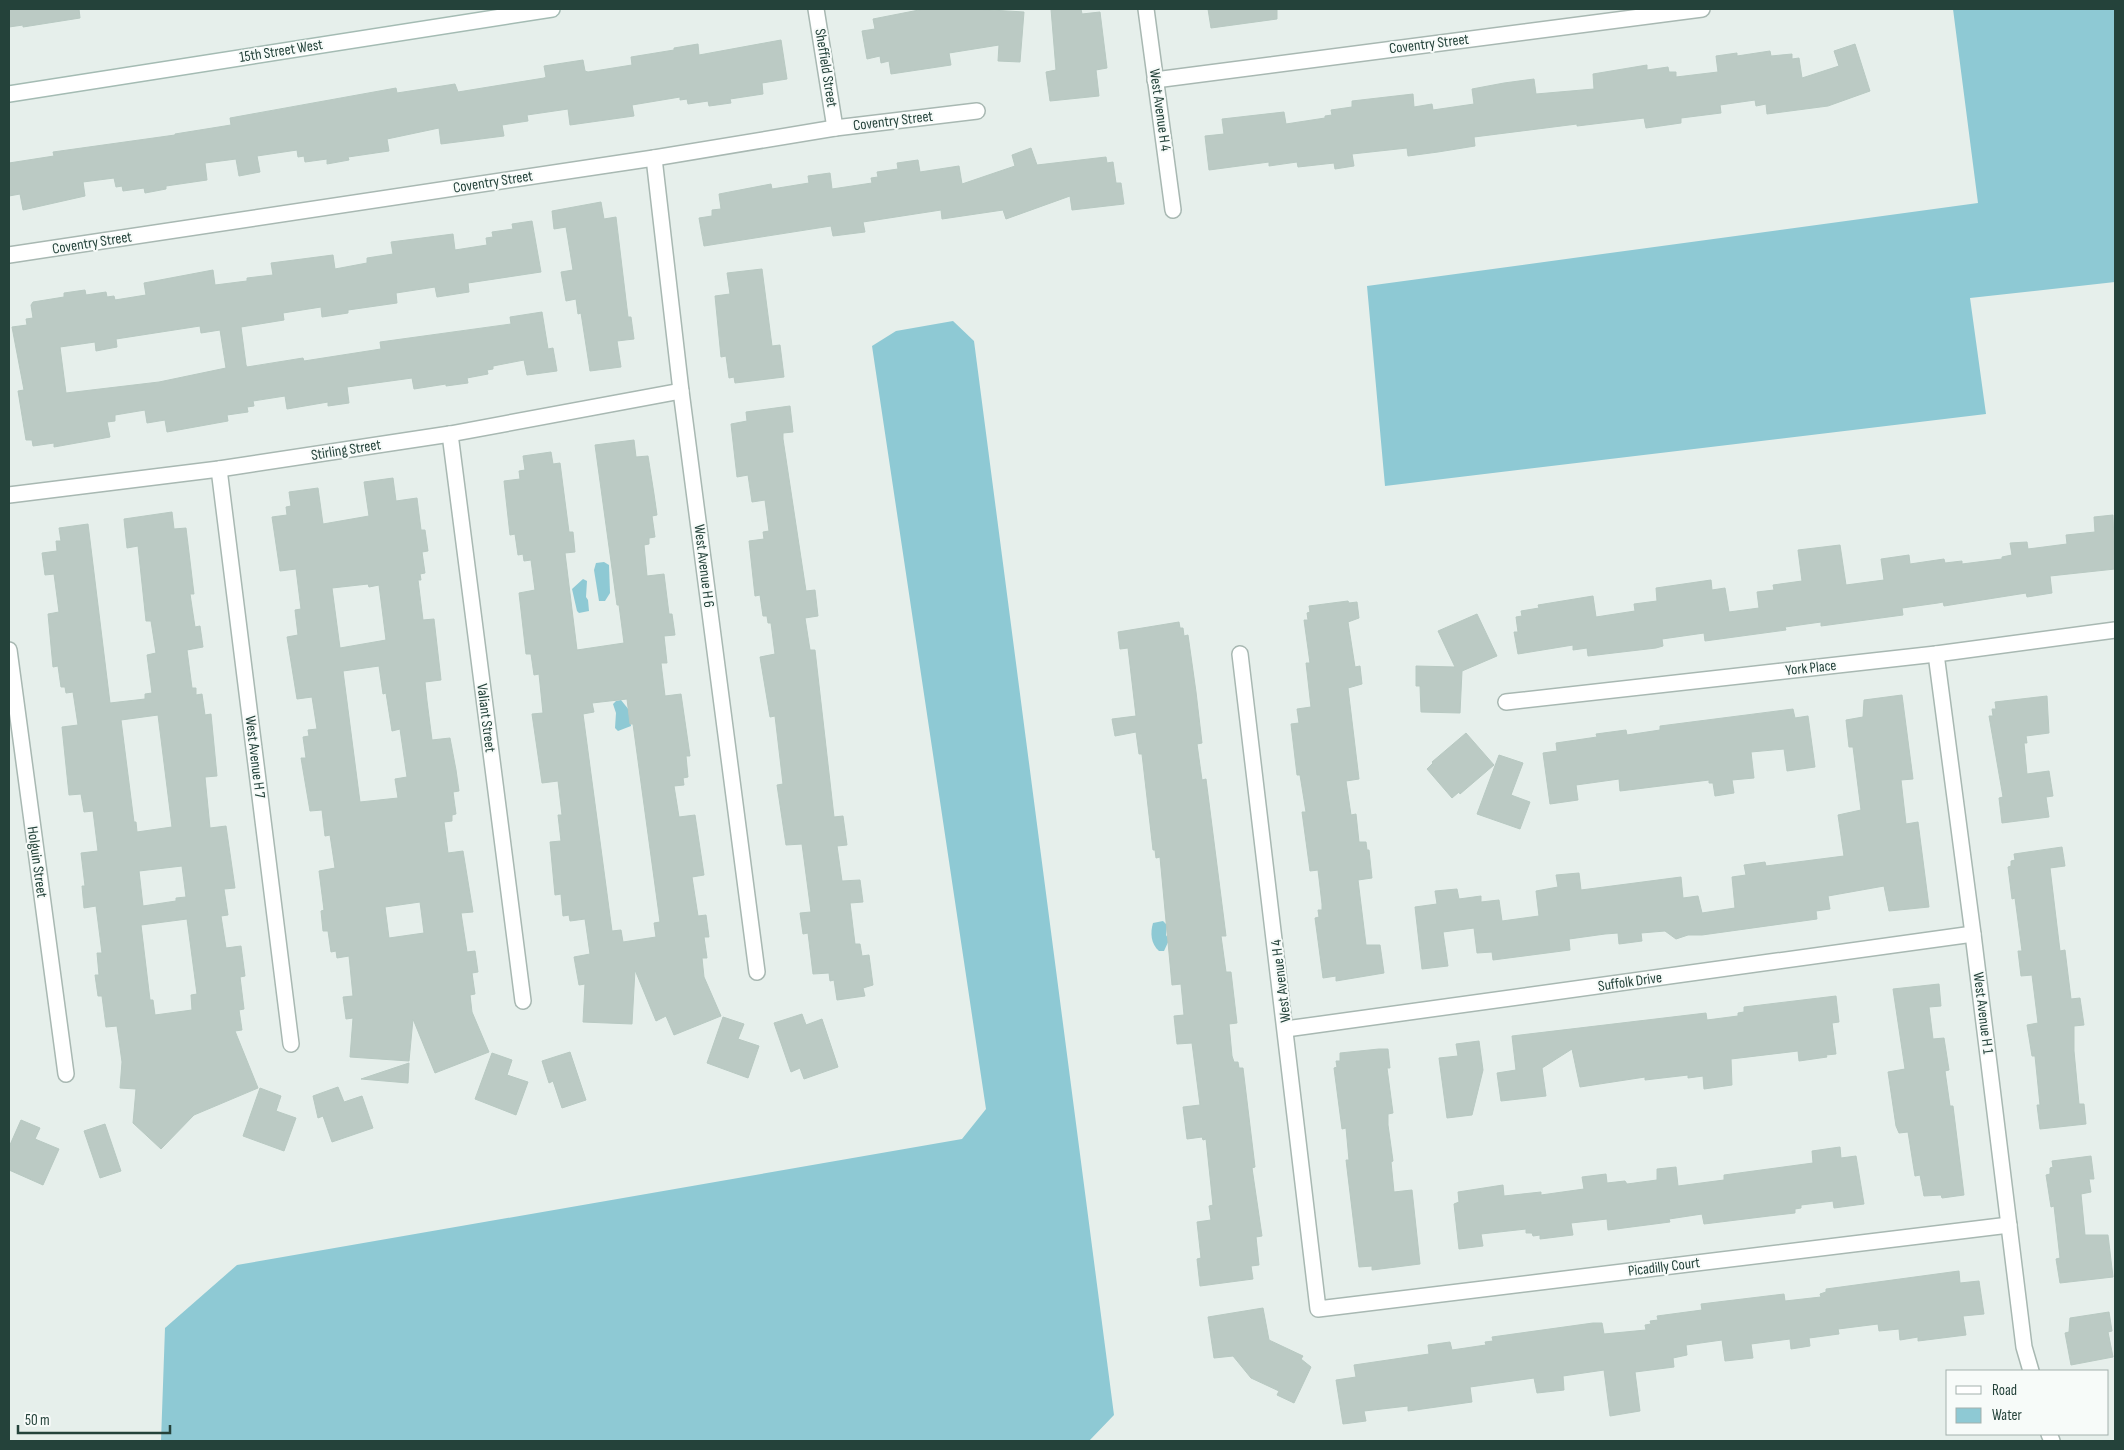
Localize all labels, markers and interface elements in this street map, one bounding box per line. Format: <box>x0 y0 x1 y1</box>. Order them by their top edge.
street label: Sheffield Street <box>810 27 842 109</box>
street label: Coventry Street <box>1388 30 1470 58</box>
street label: 15th Street West <box>238 35 324 67</box>
street label: West Avenue H 4 <box>1145 67 1175 153</box>
street label: Coventry Street <box>852 107 934 135</box>
street label: Coventry Street <box>452 166 535 198</box>
street label: Coventry Street <box>51 227 134 259</box>
street label: Stirling Street <box>310 435 383 465</box>
street label: West Avenue H 6 <box>689 523 719 609</box>
street label: York Place <box>1785 656 1837 680</box>
street label: Valiant Street <box>472 683 500 754</box>
street label: West Avenue H 7 <box>241 715 269 799</box>
street label: Holguin Street <box>23 825 51 899</box>
street label: West Avenue H 4 <box>1266 939 1296 1023</box>
street label: Suffolk Drive <box>1597 968 1663 996</box>
street label: West Avenue H 1 <box>1969 971 1998 1056</box>
street label: Picadilly Court <box>1627 1253 1701 1281</box>
legend <box>1946 1370 2109 1435</box>
text: Road <box>1992 1381 2017 1400</box>
scale bar <box>18 1402 170 1434</box>
text: Water <box>1992 1406 2023 1425</box>
text: 50 m <box>25 1411 50 1430</box>

